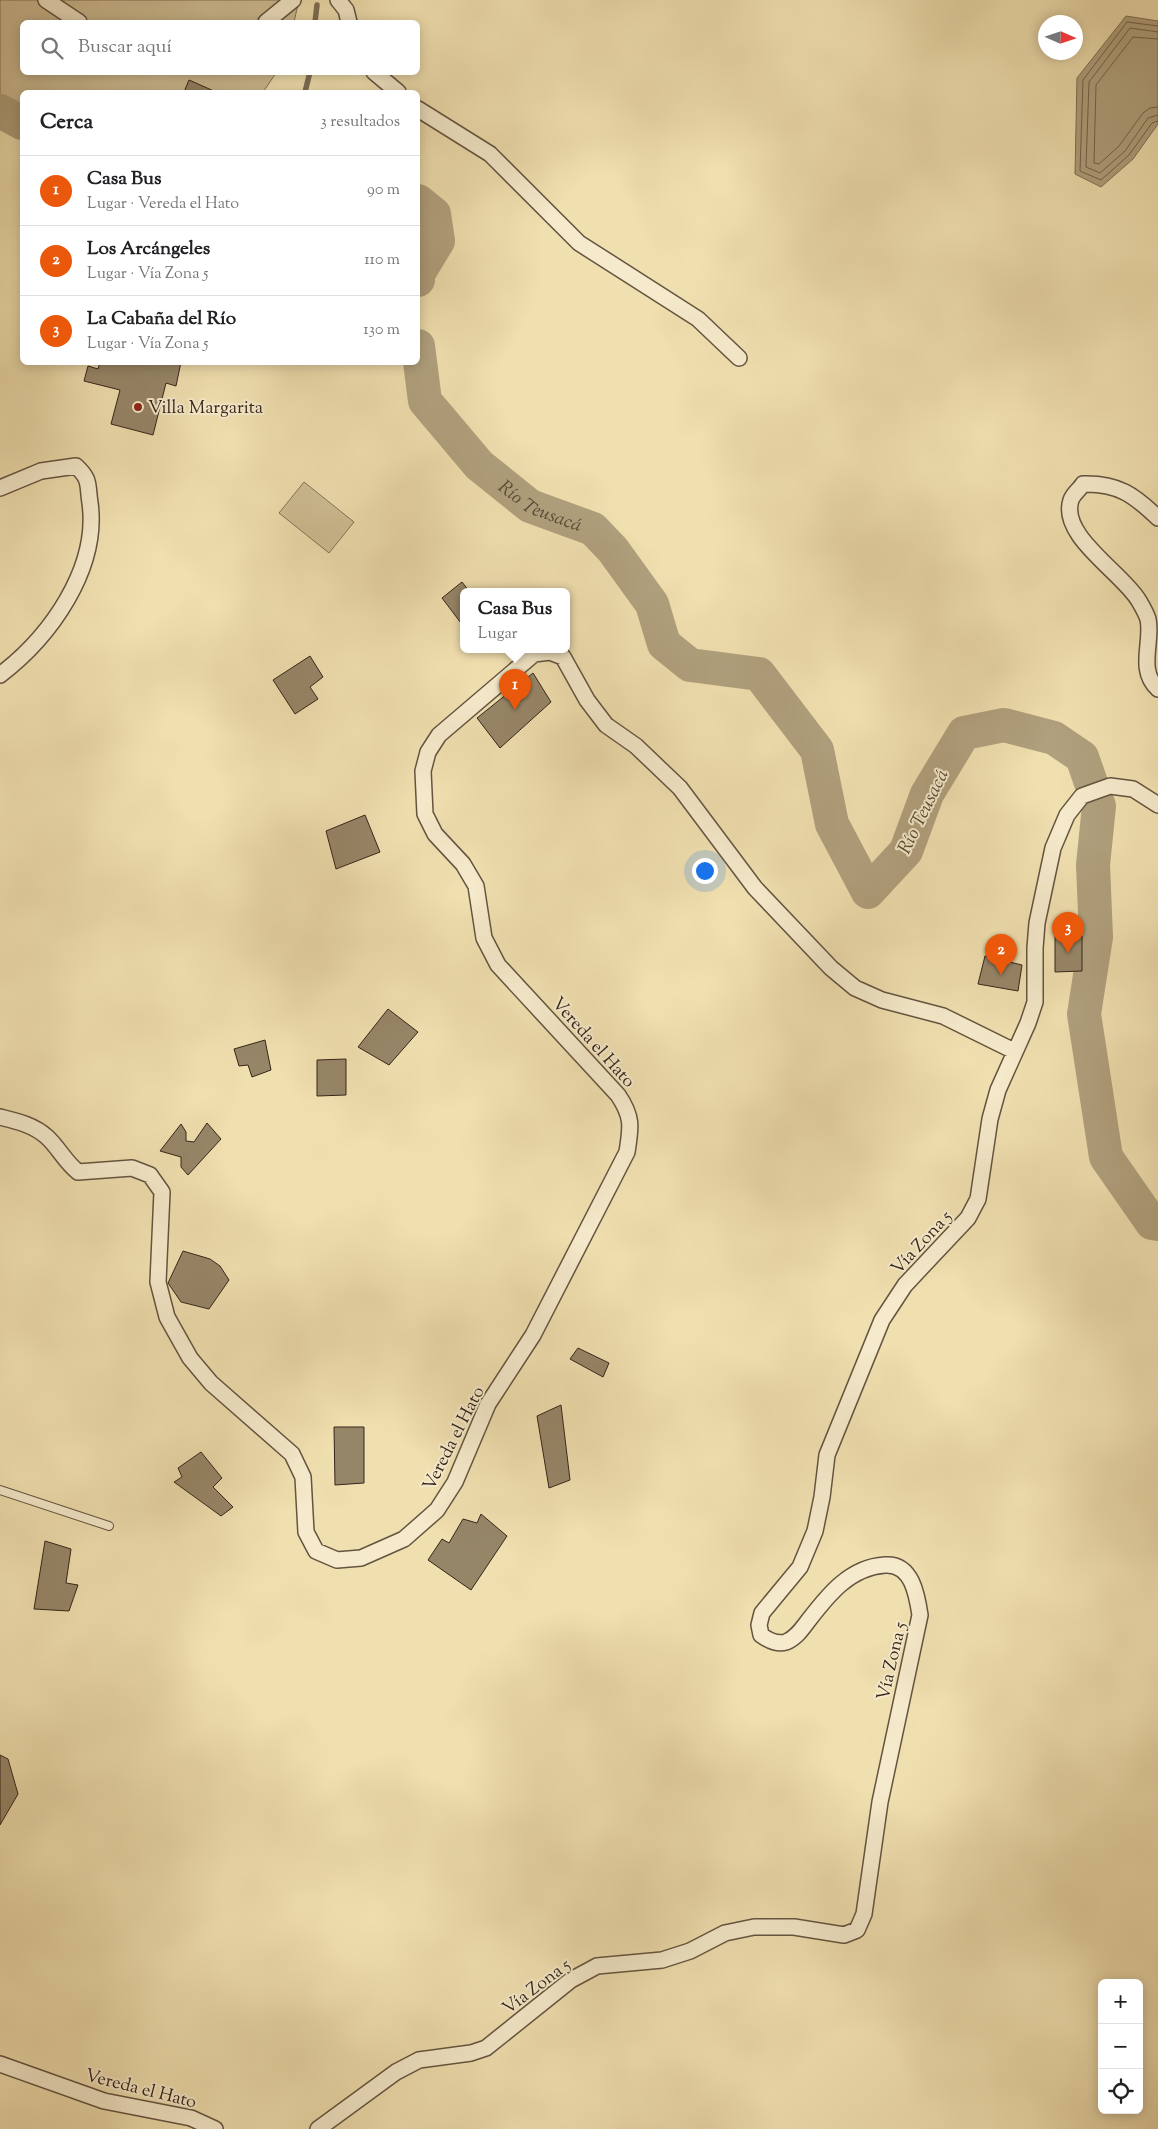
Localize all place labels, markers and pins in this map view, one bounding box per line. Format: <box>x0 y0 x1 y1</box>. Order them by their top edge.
place label: Villa Margarita <box>148 396 263 422</box>
marker: Villa Margarita <box>132 401 144 413</box>
pin: 1 <box>499 669 531 710</box>
pin: 3 <box>1052 912 1084 953</box>
pin: 2 <box>985 934 1017 975</box>

